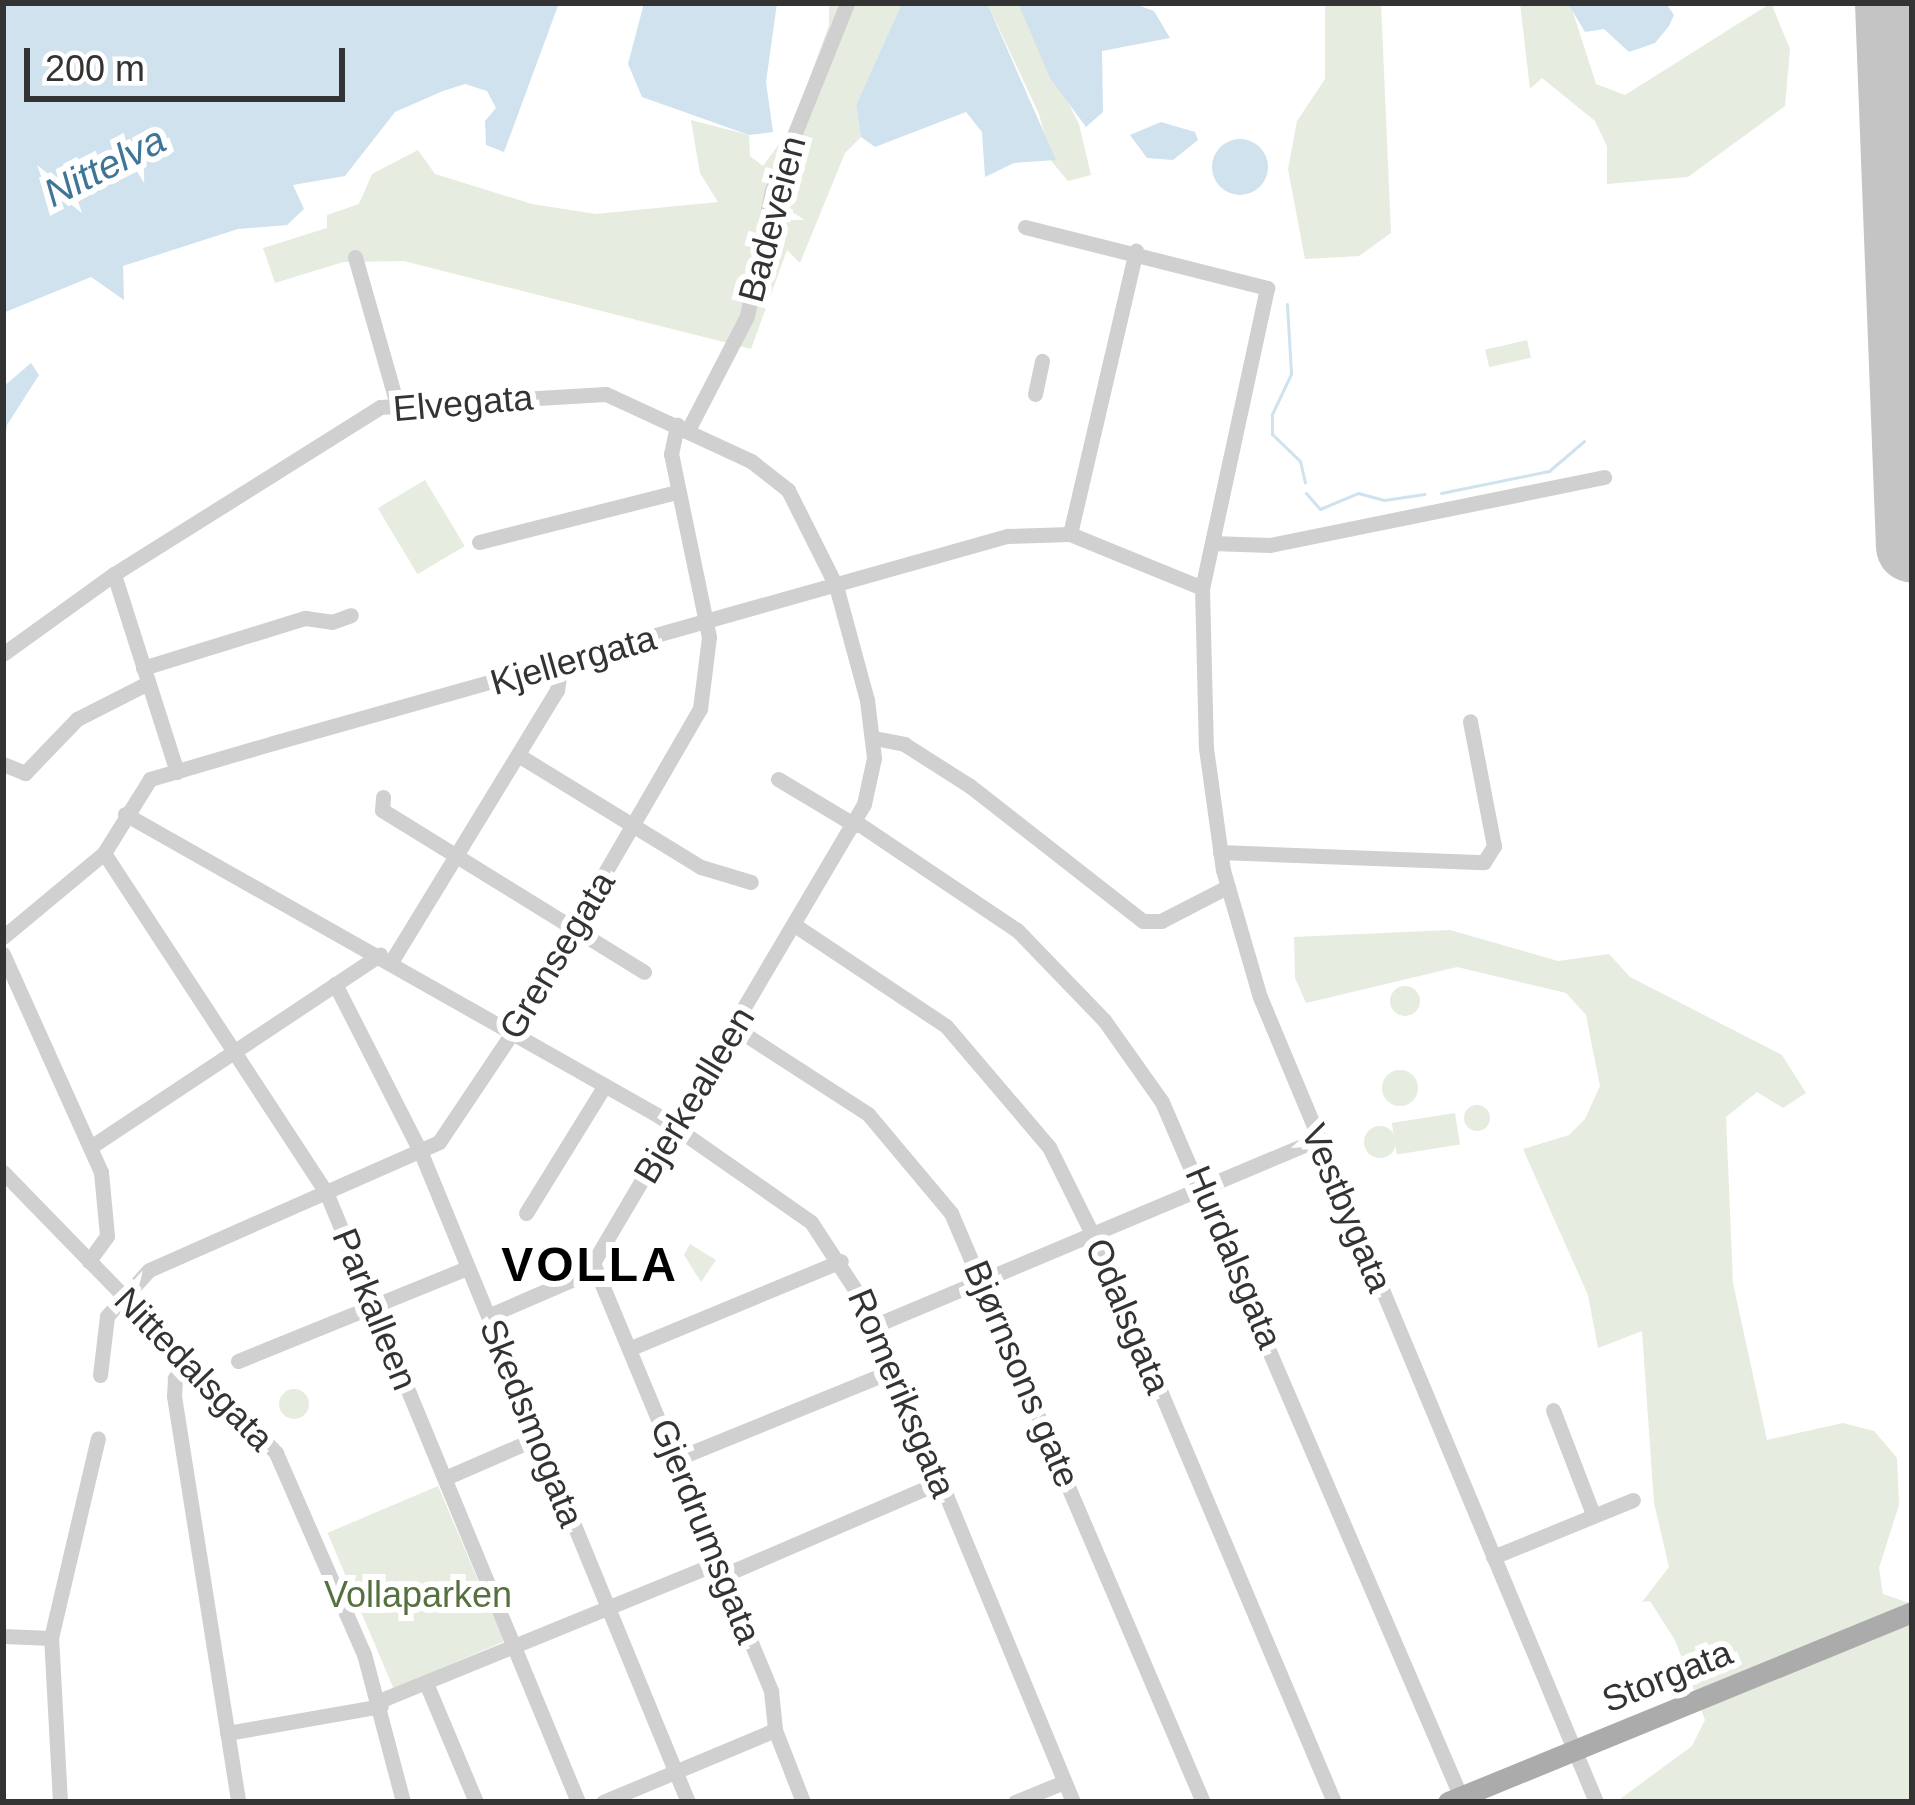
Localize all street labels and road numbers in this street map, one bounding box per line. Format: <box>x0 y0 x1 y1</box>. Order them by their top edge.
street label: Badeveien <box>729 131 815 307</box>
street label: Elvegata <box>391 375 535 431</box>
street label: Kjellergata <box>485 616 661 704</box>
street label: Grensegata <box>490 863 624 1047</box>
street label: Bjerkealleen <box>624 999 764 1191</box>
street label: Vestbygata <box>1292 1118 1402 1298</box>
street label: Hurdalsgata <box>1176 1159 1292 1355</box>
street label: Parkalleen <box>323 1222 427 1396</box>
street label: Odalsgata <box>1076 1232 1180 1400</box>
street label: Bjørnsons gate <box>955 1254 1089 1494</box>
street label: Nittedalsgata <box>105 1278 283 1460</box>
street label: Romeriksgata <box>839 1282 965 1504</box>
street label: Skedsmogata <box>471 1313 593 1533</box>
street label: Gjerdrumsgata <box>641 1413 771 1649</box>
street label: Storgata <box>1596 1630 1738 1722</box>

